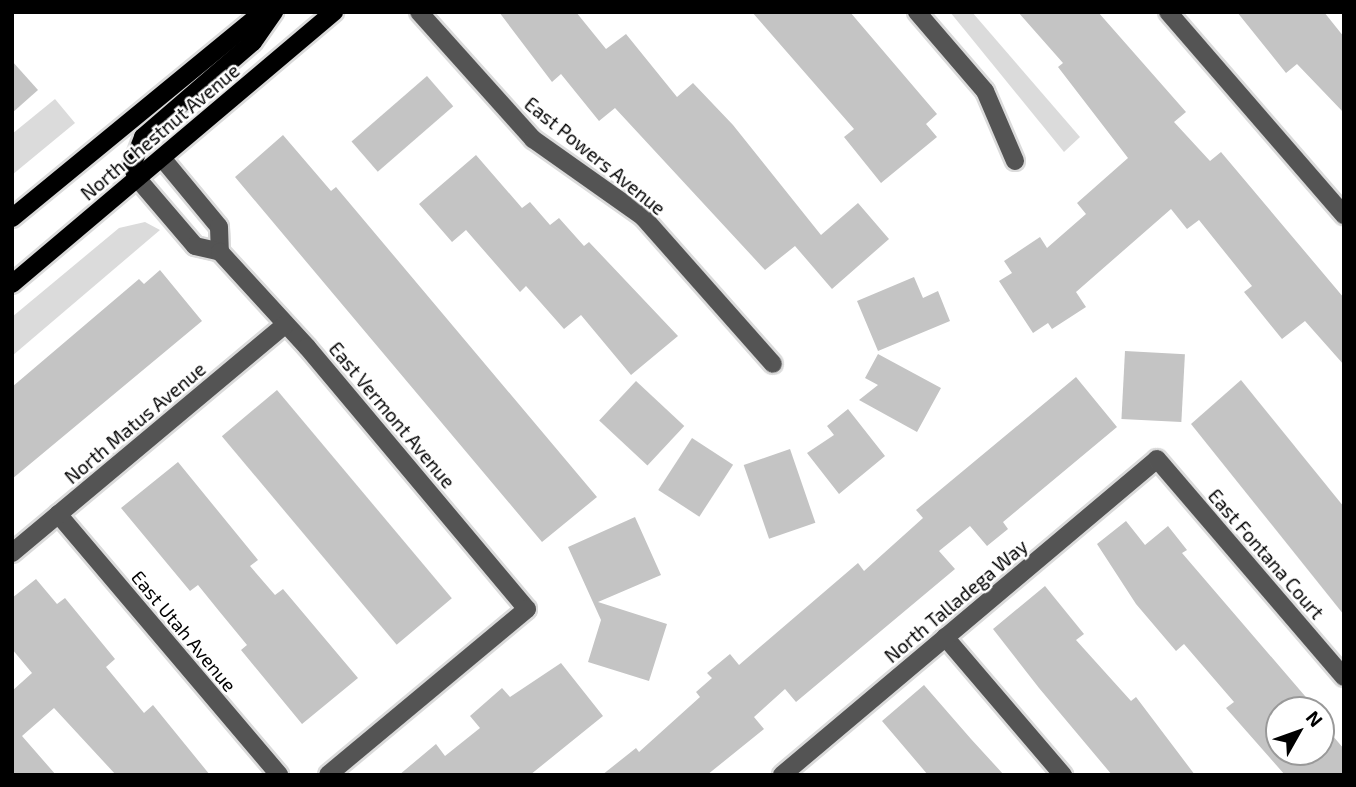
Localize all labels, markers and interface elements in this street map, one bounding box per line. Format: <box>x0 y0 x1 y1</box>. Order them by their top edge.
street label: North Chestnut Avenue <box>76 59 244 205</box>
street label: East Powers Avenue <box>520 92 670 220</box>
street label: East Vermont Avenue <box>324 337 460 493</box>
street label: North Matus Avenue <box>60 357 210 489</box>
street label: East Fontana Court <box>1203 484 1329 624</box>
street label: North Talladega Way <box>880 534 1032 668</box>
street label: East Utah Avenue <box>127 566 241 696</box>
north arrow <box>1265 696 1335 766</box>
text: N <box>1302 706 1328 731</box>

